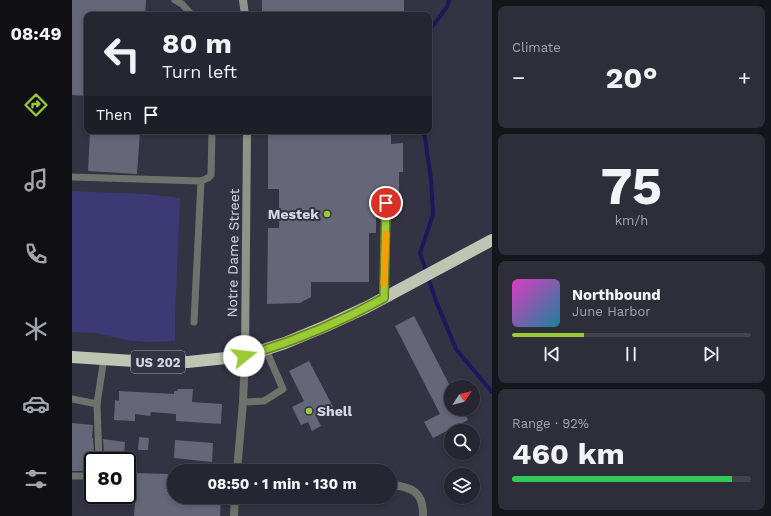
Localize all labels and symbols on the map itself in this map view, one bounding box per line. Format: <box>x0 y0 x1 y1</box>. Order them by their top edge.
pin <box>369 186 403 220</box>
street label: Notre Dame Street <box>224 188 242 318</box>
place label: Mestek <box>268 206 319 222</box>
marker: Mestek <box>322 209 332 219</box>
position arrow <box>223 335 265 377</box>
road number: US 202 <box>131 351 185 373</box>
north arrow <box>444 380 480 416</box>
place label: Shell <box>317 403 352 419</box>
marker: Shell <box>304 406 314 416</box>
speed limit sign: 80 <box>84 452 136 504</box>

